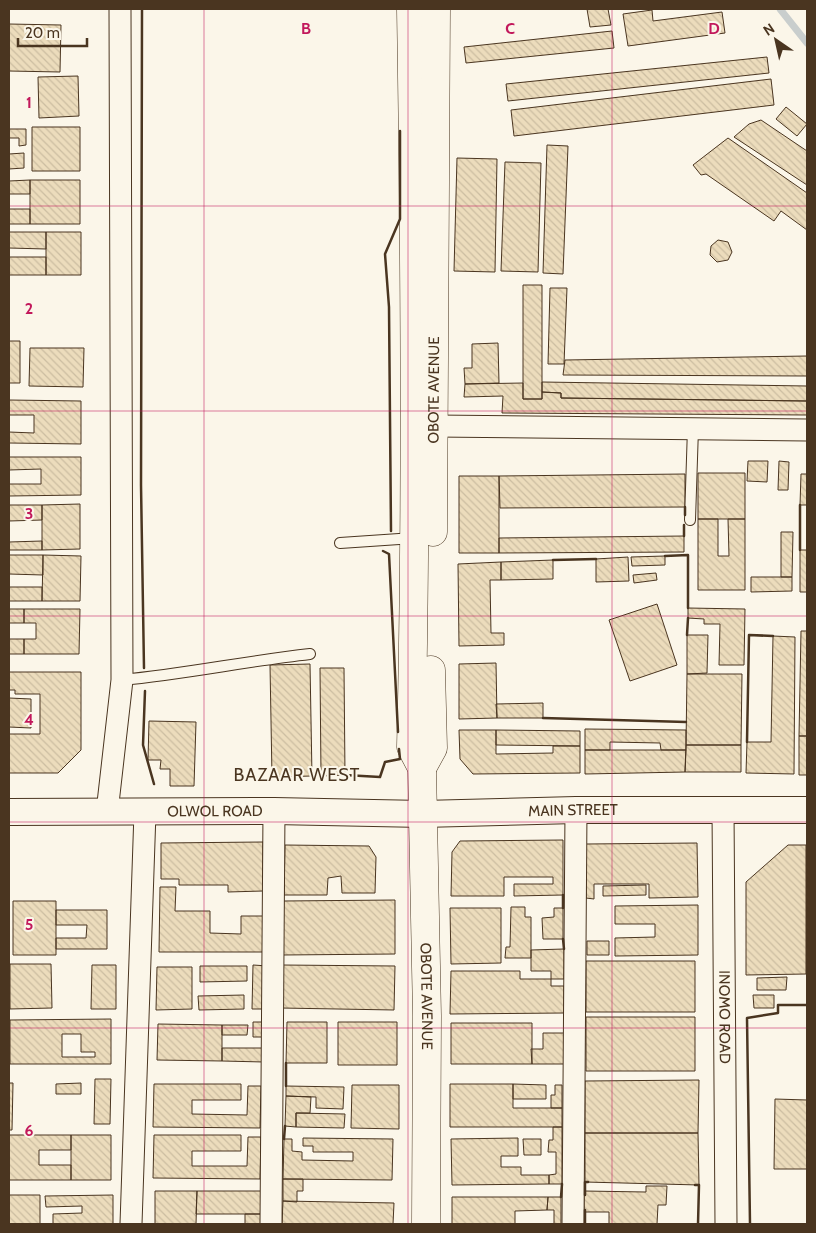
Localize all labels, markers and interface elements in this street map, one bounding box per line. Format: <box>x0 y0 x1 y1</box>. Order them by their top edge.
scale bar <box>18 15 86 47</box>
north arrow <box>751 15 801 65</box>
text: B <box>301 19 311 38</box>
text: C <box>505 19 515 38</box>
text: D <box>708 19 720 38</box>
text: N <box>760 19 778 39</box>
text: 20 m <box>25 24 60 42</box>
text: 1 <box>26 93 32 112</box>
text: 2 <box>25 299 33 318</box>
street label: OBOTE AVENUE <box>425 336 443 444</box>
text: 3 <box>25 504 33 523</box>
text: 4 <box>24 710 34 729</box>
district label: BAZAAR WEST <box>234 764 360 786</box>
street label: MAIN STREET <box>528 801 618 820</box>
street label: OLWOL ROAD <box>167 802 263 820</box>
text: 5 <box>25 915 33 934</box>
street label: OBOTE AVENUE <box>417 942 436 1050</box>
street label: INOMO ROAD <box>715 970 734 1064</box>
text: 6 <box>25 1121 34 1140</box>

